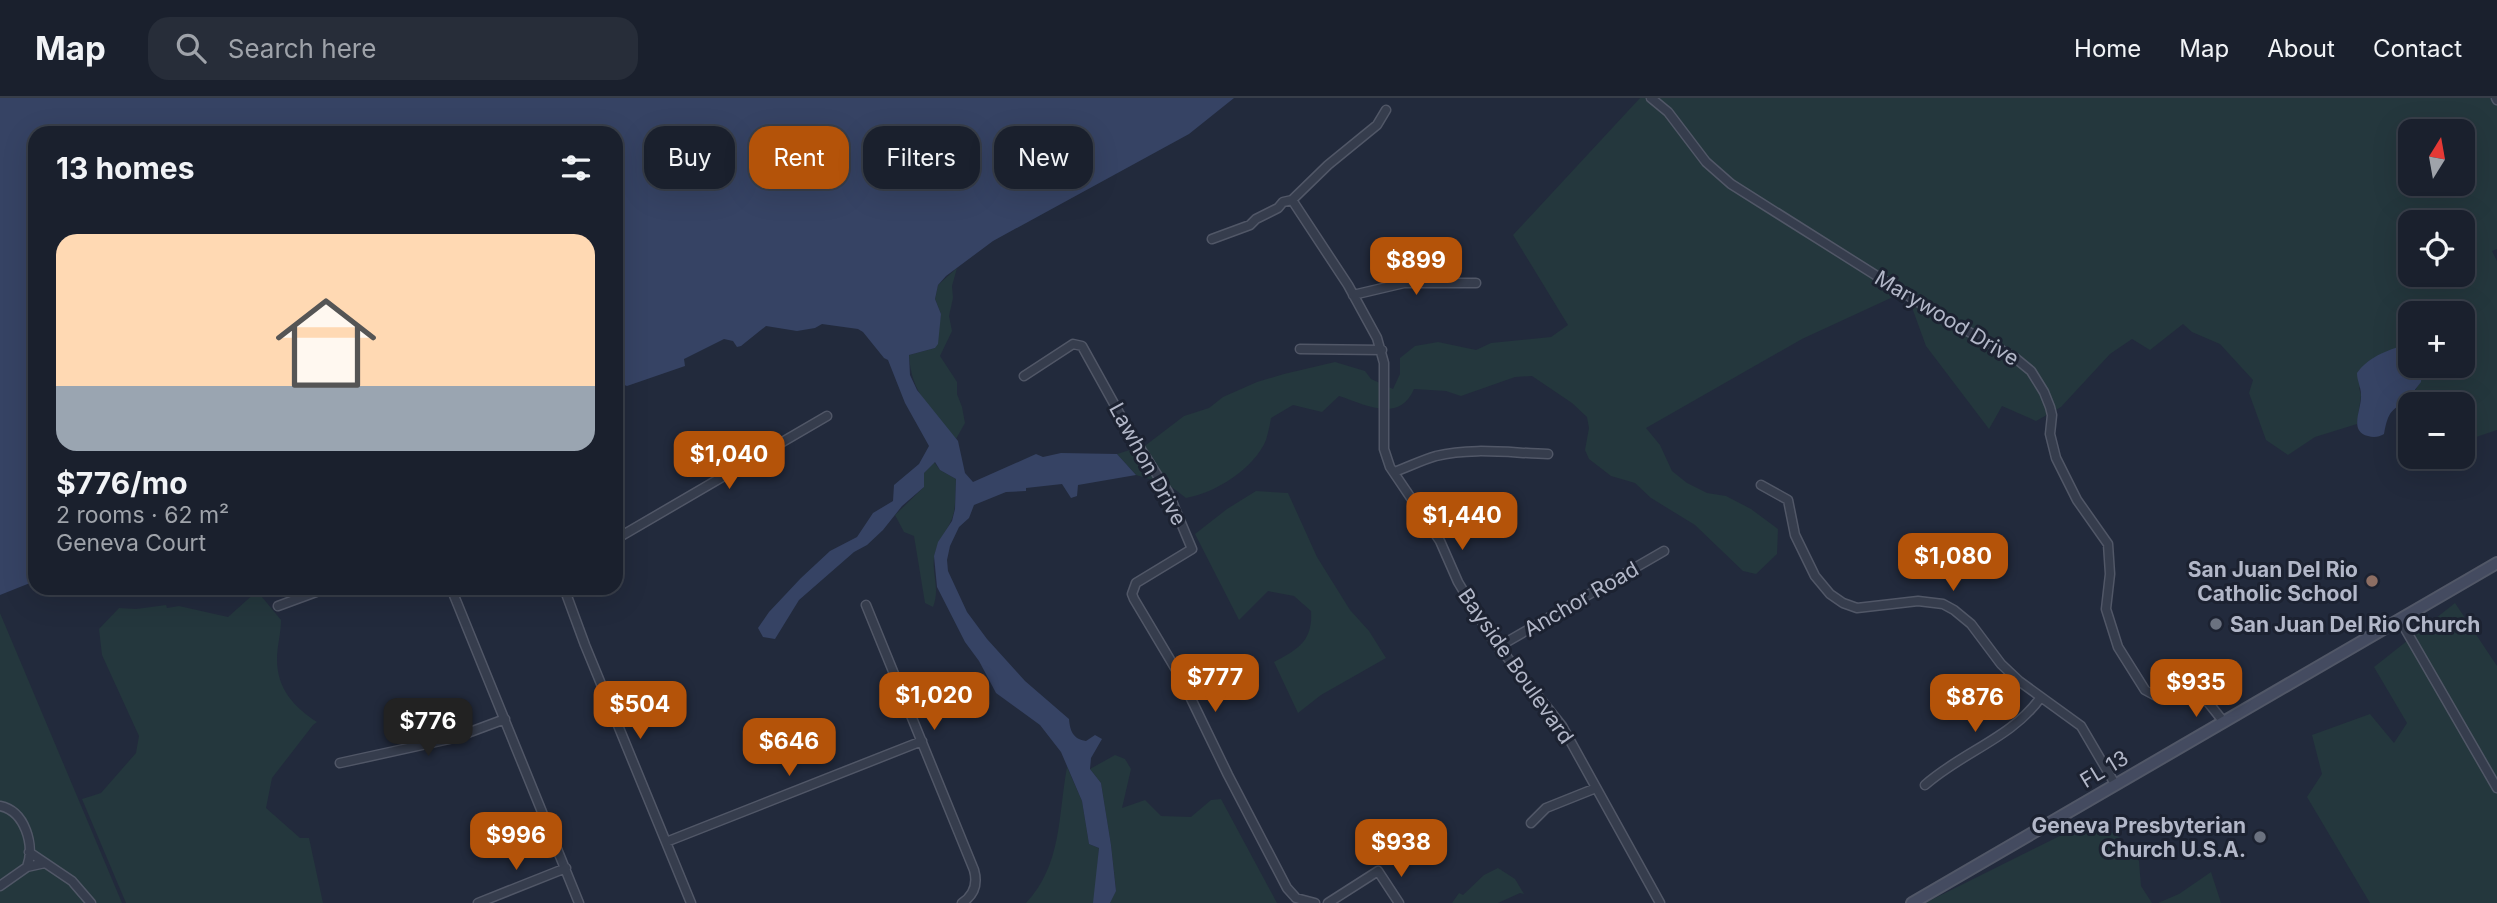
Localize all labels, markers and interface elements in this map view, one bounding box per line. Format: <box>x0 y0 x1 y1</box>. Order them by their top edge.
search box <box>148 17 638 80</box>
text: Map <box>35 28 106 68</box>
icon: search <box>172 29 210 67</box>
text: Search here <box>228 33 376 64</box>
text: Home <box>2074 34 2141 63</box>
text: Map <box>2179 34 2229 63</box>
text: About <box>2267 34 2335 63</box>
text: Contact <box>2373 34 2462 63</box>
north arrow <box>2398 119 2474 196</box>
map controls <box>2398 119 2475 469</box>
chip: Buy <box>644 126 735 189</box>
chip: Rent <box>749 126 849 189</box>
chip: Filters <box>863 126 980 189</box>
chip: New <box>994 126 1093 189</box>
icon: filters <box>557 149 595 187</box>
text: 13 homes <box>56 150 195 186</box>
button: locate <box>2398 210 2475 287</box>
pin: $899 <box>1375 238 1457 297</box>
text: $899 <box>1386 246 1446 274</box>
street label: Marywood Drive <box>1870 265 2024 371</box>
icon: home <box>263 280 389 406</box>
button: + <box>2398 301 2475 378</box>
button: − <box>2398 392 2475 469</box>
street label: Lawhon Drive <box>1104 398 1192 530</box>
pin: $1,040 <box>672 432 786 491</box>
text: $1,040 <box>690 440 768 468</box>
text: $776/mo <box>56 465 188 501</box>
pin: $1,440 <box>1405 492 1519 552</box>
text: 2 rooms · 62 m² <box>56 501 229 529</box>
text: $1,440 <box>1422 501 1502 529</box>
text: Geneva Court <box>56 529 206 557</box>
pin: $1,080 <box>1896 533 2010 593</box>
text: $1,080 <box>1914 542 1992 570</box>
street label: Anchor Road <box>1519 556 1643 642</box>
place label: San Juan Del Rio Catholic School <box>2188 557 2358 606</box>
marker: San Juan Del Rio Catholic School <box>2364 573 2380 589</box>
street label: Bayside Boulevard <box>1453 584 1579 748</box>
place label: San Juan Del Rio Church <box>2230 612 2480 637</box>
marker: San Juan Del Rio Church <box>2208 616 2224 632</box>
pin: $777 <box>1174 654 1256 714</box>
pin: $935 <box>2155 660 2237 719</box>
text: $777 <box>1187 663 1243 691</box>
text: $935 <box>2166 668 2226 696</box>
pin: $1,020 <box>877 672 991 732</box>
pin: $876 <box>1934 674 2016 734</box>
text: $1,020 <box>895 681 973 709</box>
pin: $504 <box>599 682 681 741</box>
text: $876 <box>1946 683 2004 711</box>
text: $504 <box>610 690 670 718</box>
pin: $776 <box>387 698 469 758</box>
text: $776 <box>400 707 456 735</box>
pin: $646 <box>748 718 830 778</box>
text: $646 <box>759 727 819 755</box>
street label: FL 13 <box>2075 745 2133 793</box>
pin: $996 <box>475 812 557 872</box>
place label: Geneva Presbyterian Church U.S.A. <box>2032 813 2246 862</box>
pin: $938 <box>1360 820 1442 879</box>
text: $996 <box>486 821 546 849</box>
text: $938 <box>1371 828 1431 856</box>
marker: Geneva Presbyterian Church U.S.A. <box>2252 829 2268 845</box>

